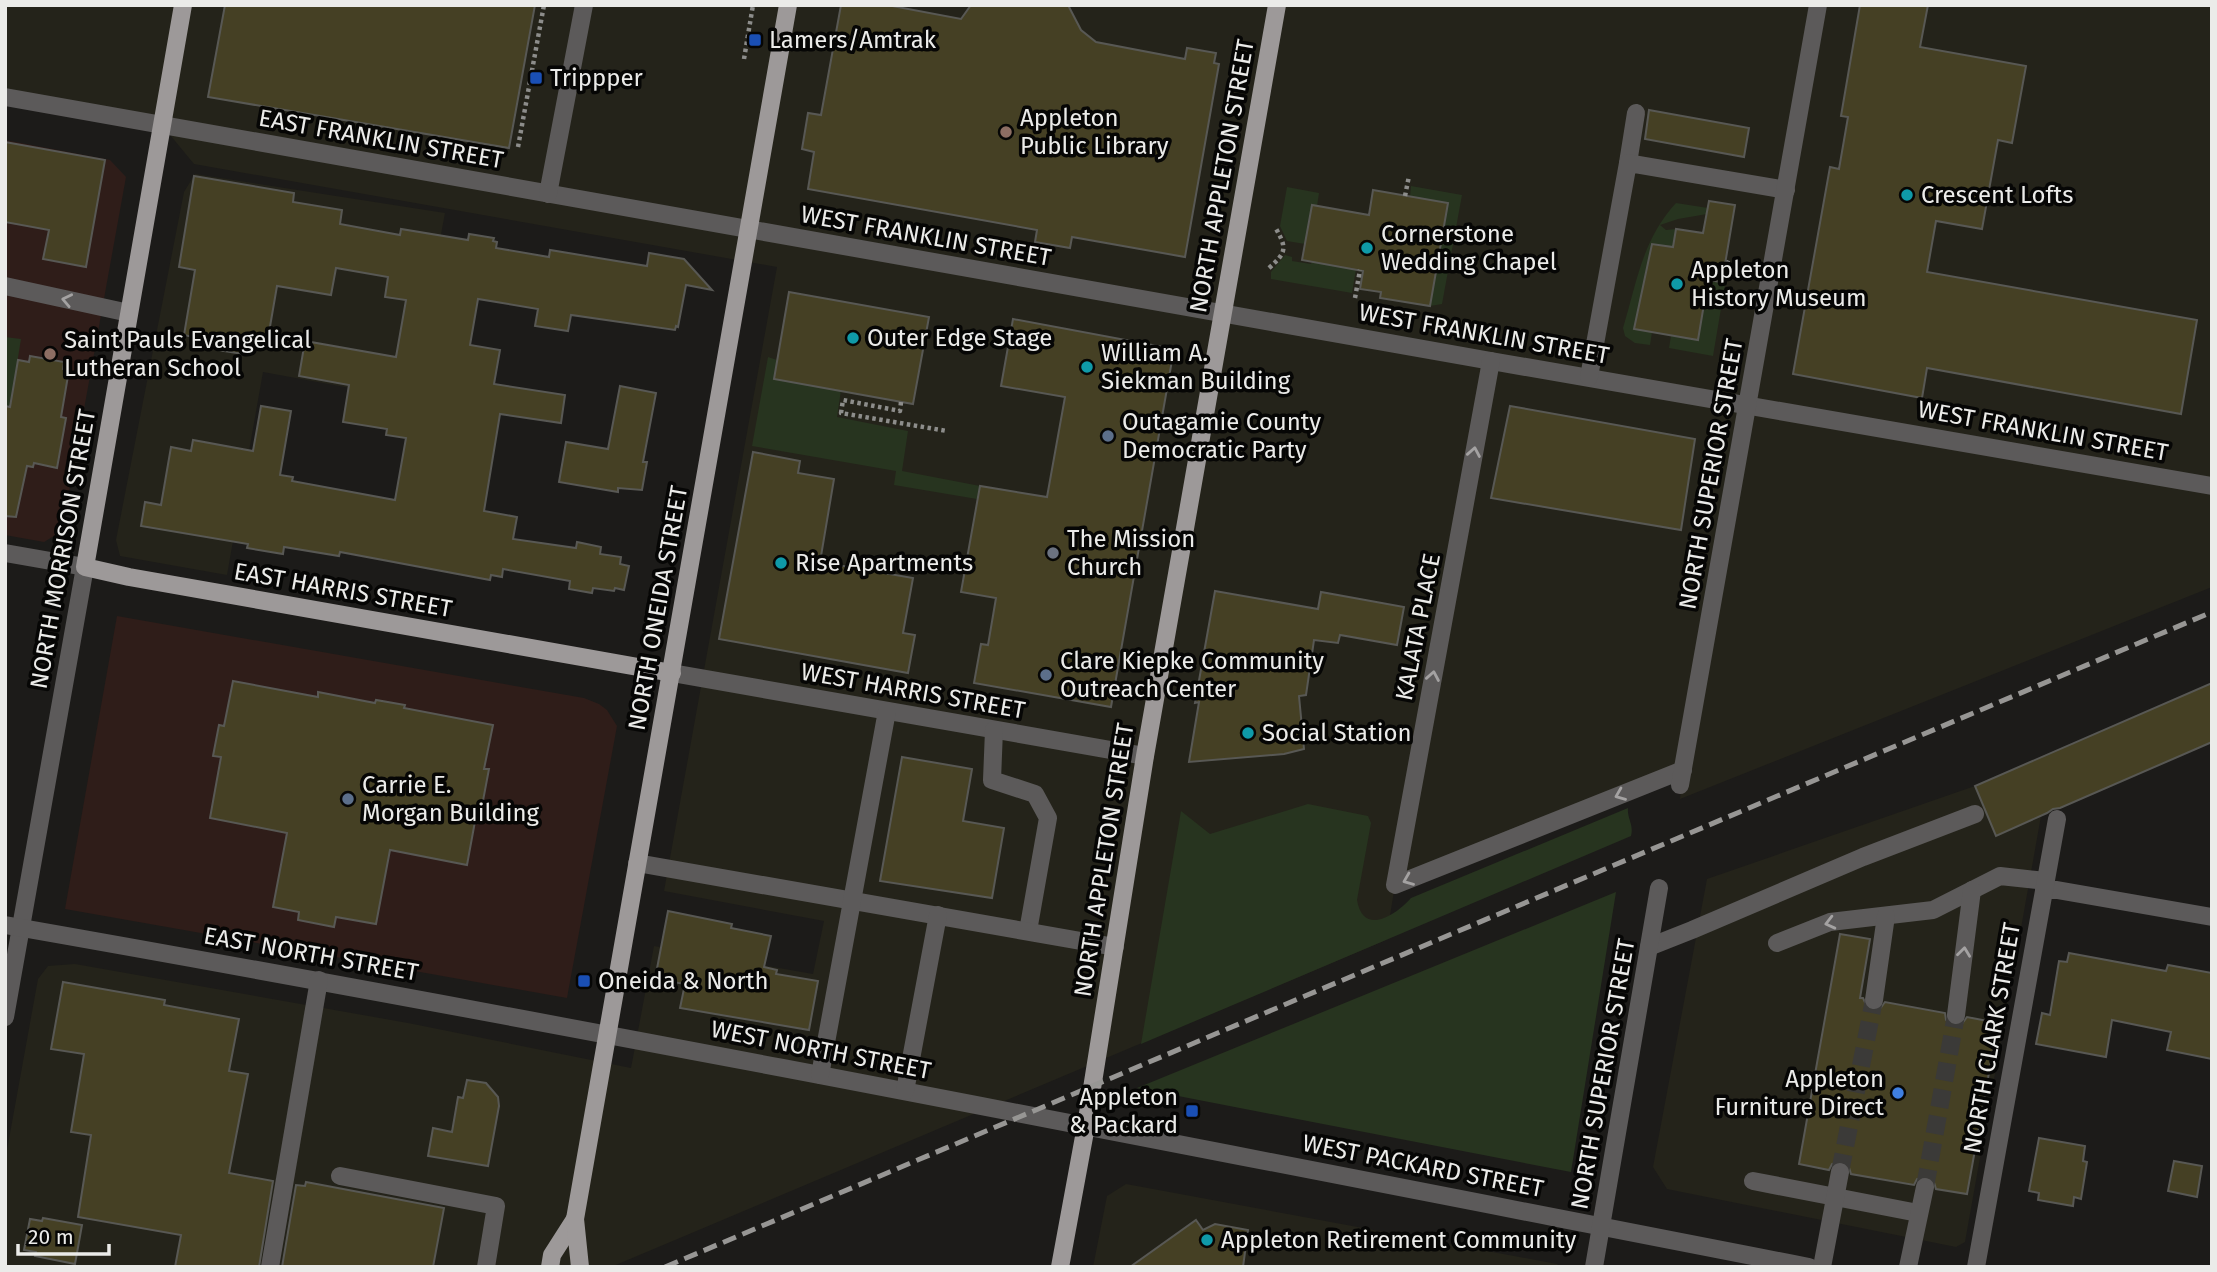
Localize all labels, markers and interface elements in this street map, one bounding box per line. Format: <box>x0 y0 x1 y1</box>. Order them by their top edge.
place label: Lamers/Amtrak <box>769 26 937 54</box>
marker: Lamers/Amtrak <box>747 32 763 48</box>
street label: NORTH APPLETON STREET <box>1184 37 1260 315</box>
place label: Trippper <box>550 64 644 92</box>
marker: Trippper <box>528 70 544 86</box>
street label: EAST FRANKLIN STREET <box>257 104 506 174</box>
place label: Appleton Public Library <box>1020 104 1169 160</box>
marker: Appleton Public Library <box>998 124 1014 140</box>
place label: Crescent Lofts <box>1921 181 2073 209</box>
marker: Crescent Lofts <box>1899 187 1915 203</box>
street label: WEST FRANKLIN STREET <box>799 200 1054 272</box>
place label: Cornerstone Wedding Chapel <box>1381 220 1557 276</box>
marker: Cornerstone Wedding Chapel <box>1359 240 1375 256</box>
place label: Appleton History Museum <box>1691 256 1867 312</box>
marker: Appleton History Museum <box>1669 276 1685 292</box>
one-way arrow <box>61 293 73 308</box>
street label: WEST FRANKLIN STREET <box>1357 298 1612 370</box>
place label: Outer Edge Stage <box>867 324 1052 352</box>
place label: Saint Pauls Evangelical Lutheran School <box>64 326 311 382</box>
marker: Outer Edge Stage <box>845 330 861 346</box>
street label: NORTH SUPERIOR STREET <box>1673 336 1749 612</box>
place label: William A. Siekman Building <box>1101 339 1291 395</box>
marker: Saint Pauls Evangelical Lutheran School <box>42 346 58 362</box>
marker: William A. Siekman Building <box>1079 359 1095 375</box>
street label: WEST FRANKLIN STREET <box>1916 395 2171 467</box>
street label: NORTH MORRISON STREET <box>25 406 101 691</box>
place label: Outagamie County Democratic Party <box>1122 408 1321 464</box>
marker: Outagamie County Democratic Party <box>1100 428 1116 444</box>
one-way arrow <box>1466 446 1481 458</box>
street label: NORTH ONEIDA STREET <box>623 483 693 733</box>
place label: The Mission Church <box>1067 525 1195 581</box>
marker: The Mission Church <box>1045 545 1061 561</box>
place label: Rise Apartments <box>795 549 973 577</box>
street label: KALATA PLACE <box>1390 551 1446 703</box>
marker: Rise Apartments <box>773 555 789 571</box>
street label: EAST HARRIS STREET <box>232 557 455 623</box>
place label: Clare Kiepke Community Outreach Center <box>1060 647 1324 703</box>
street label: WEST HARRIS STREET <box>799 658 1028 725</box>
marker: Clare Kiepke Community Outreach Center <box>1038 667 1054 683</box>
one-way arrow <box>1425 670 1440 682</box>
place label: Social Station <box>1262 719 1412 747</box>
street label: NORTH APPLETON STREET <box>1069 720 1140 999</box>
marker: Social Station <box>1240 725 1256 741</box>
place label: Carrie E. Morgan Building <box>362 771 540 827</box>
one-way arrow <box>1614 787 1627 801</box>
marker: Carrie E. Morgan Building <box>340 791 356 807</box>
one-way arrow <box>1403 871 1415 885</box>
one-way arrow <box>1824 915 1836 929</box>
street label: NORTH CLARK STREET <box>1958 920 2026 1156</box>
street label: EAST NORTH STREET <box>201 921 421 987</box>
street label: NORTH SUPERIOR STREET <box>1565 936 1641 1212</box>
one-way arrow <box>1957 946 1972 958</box>
place label: Oneida & North <box>598 967 769 995</box>
marker: Oneida & North <box>576 973 592 989</box>
street label: WEST NORTH STREET <box>709 1015 934 1085</box>
place label: Appleton Furniture Direct <box>1714 1065 1884 1121</box>
place label: Appleton & Packard <box>1069 1083 1178 1139</box>
marker: Appleton Furniture Direct <box>1890 1085 1906 1101</box>
marker: Appleton & Packard <box>1184 1103 1200 1119</box>
street label: WEST PACKARD STREET <box>1300 1129 1546 1203</box>
scale bar <box>18 1212 108 1256</box>
text: 20 m <box>28 1224 74 1250</box>
place label: Appleton Retirement Community <box>1221 1226 1576 1254</box>
marker: Appleton Retirement Community <box>1199 1232 1215 1248</box>

